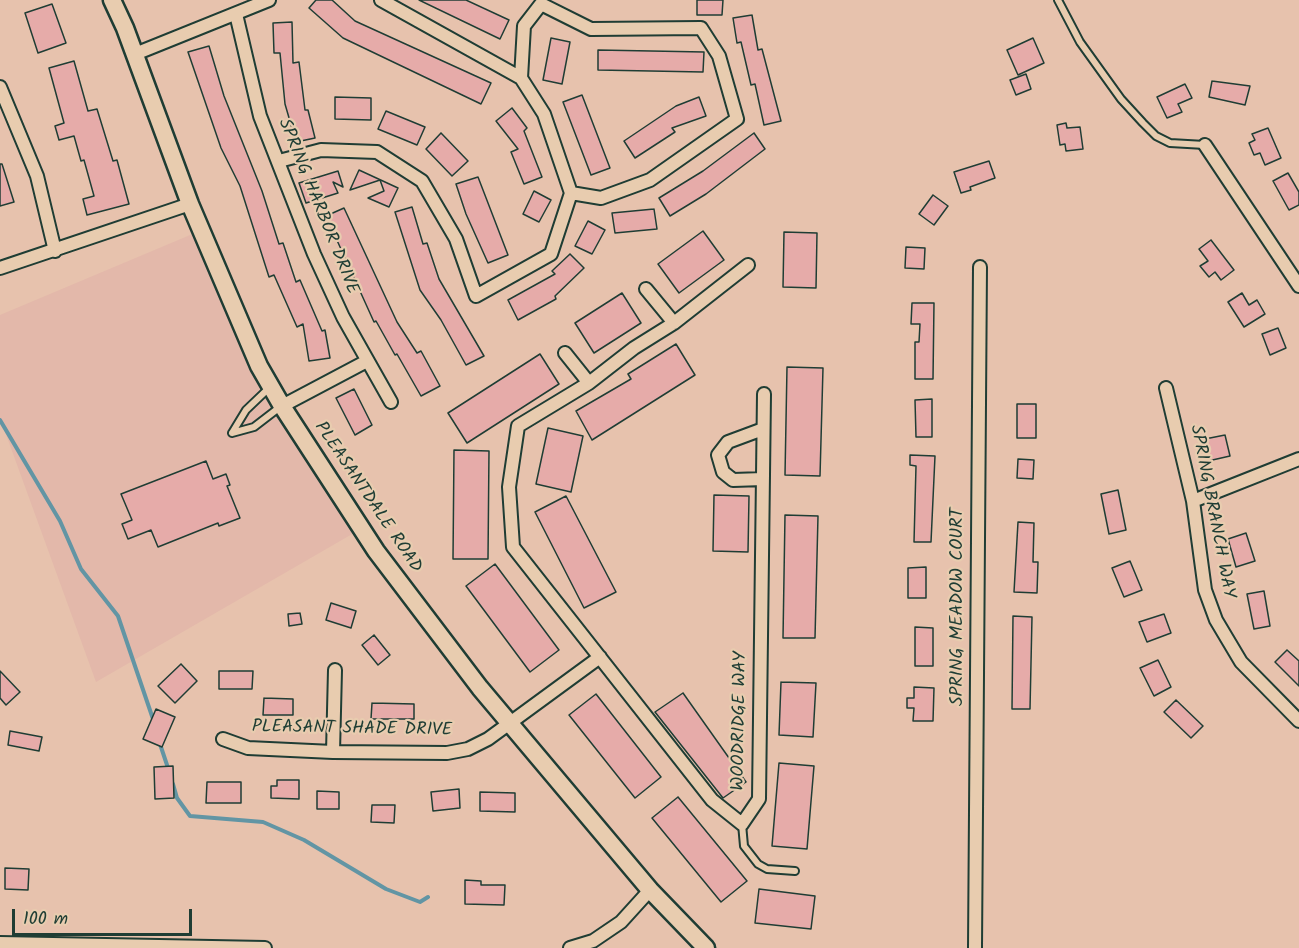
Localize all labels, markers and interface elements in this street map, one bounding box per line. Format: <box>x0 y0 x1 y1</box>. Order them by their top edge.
street label: SPRING HARBOR DRIVE <box>272 116 362 298</box>
street label: PLEASANTDALE ROAD <box>308 418 426 578</box>
street label: SPRING BRANCH WAY <box>1184 423 1238 601</box>
street label: SPRING MEADOW COURT <box>948 508 970 706</box>
street label: WOODRIDGE WAY <box>729 651 753 791</box>
street label: PLEASANT SHADE DRIVE <box>252 717 452 743</box>
scale bar <box>15 897 195 935</box>
text: 100 m <box>23 905 68 934</box>

